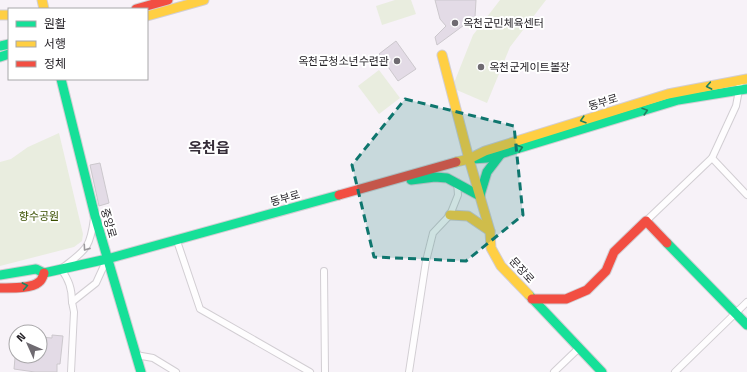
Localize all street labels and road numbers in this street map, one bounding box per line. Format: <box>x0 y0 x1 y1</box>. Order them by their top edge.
street label: 동부로 <box>586 90 620 114</box>
street label: 동부로 <box>268 186 302 210</box>
street label: 중앙로 <box>97 206 121 240</box>
street label: 문장로 <box>506 253 538 287</box>

